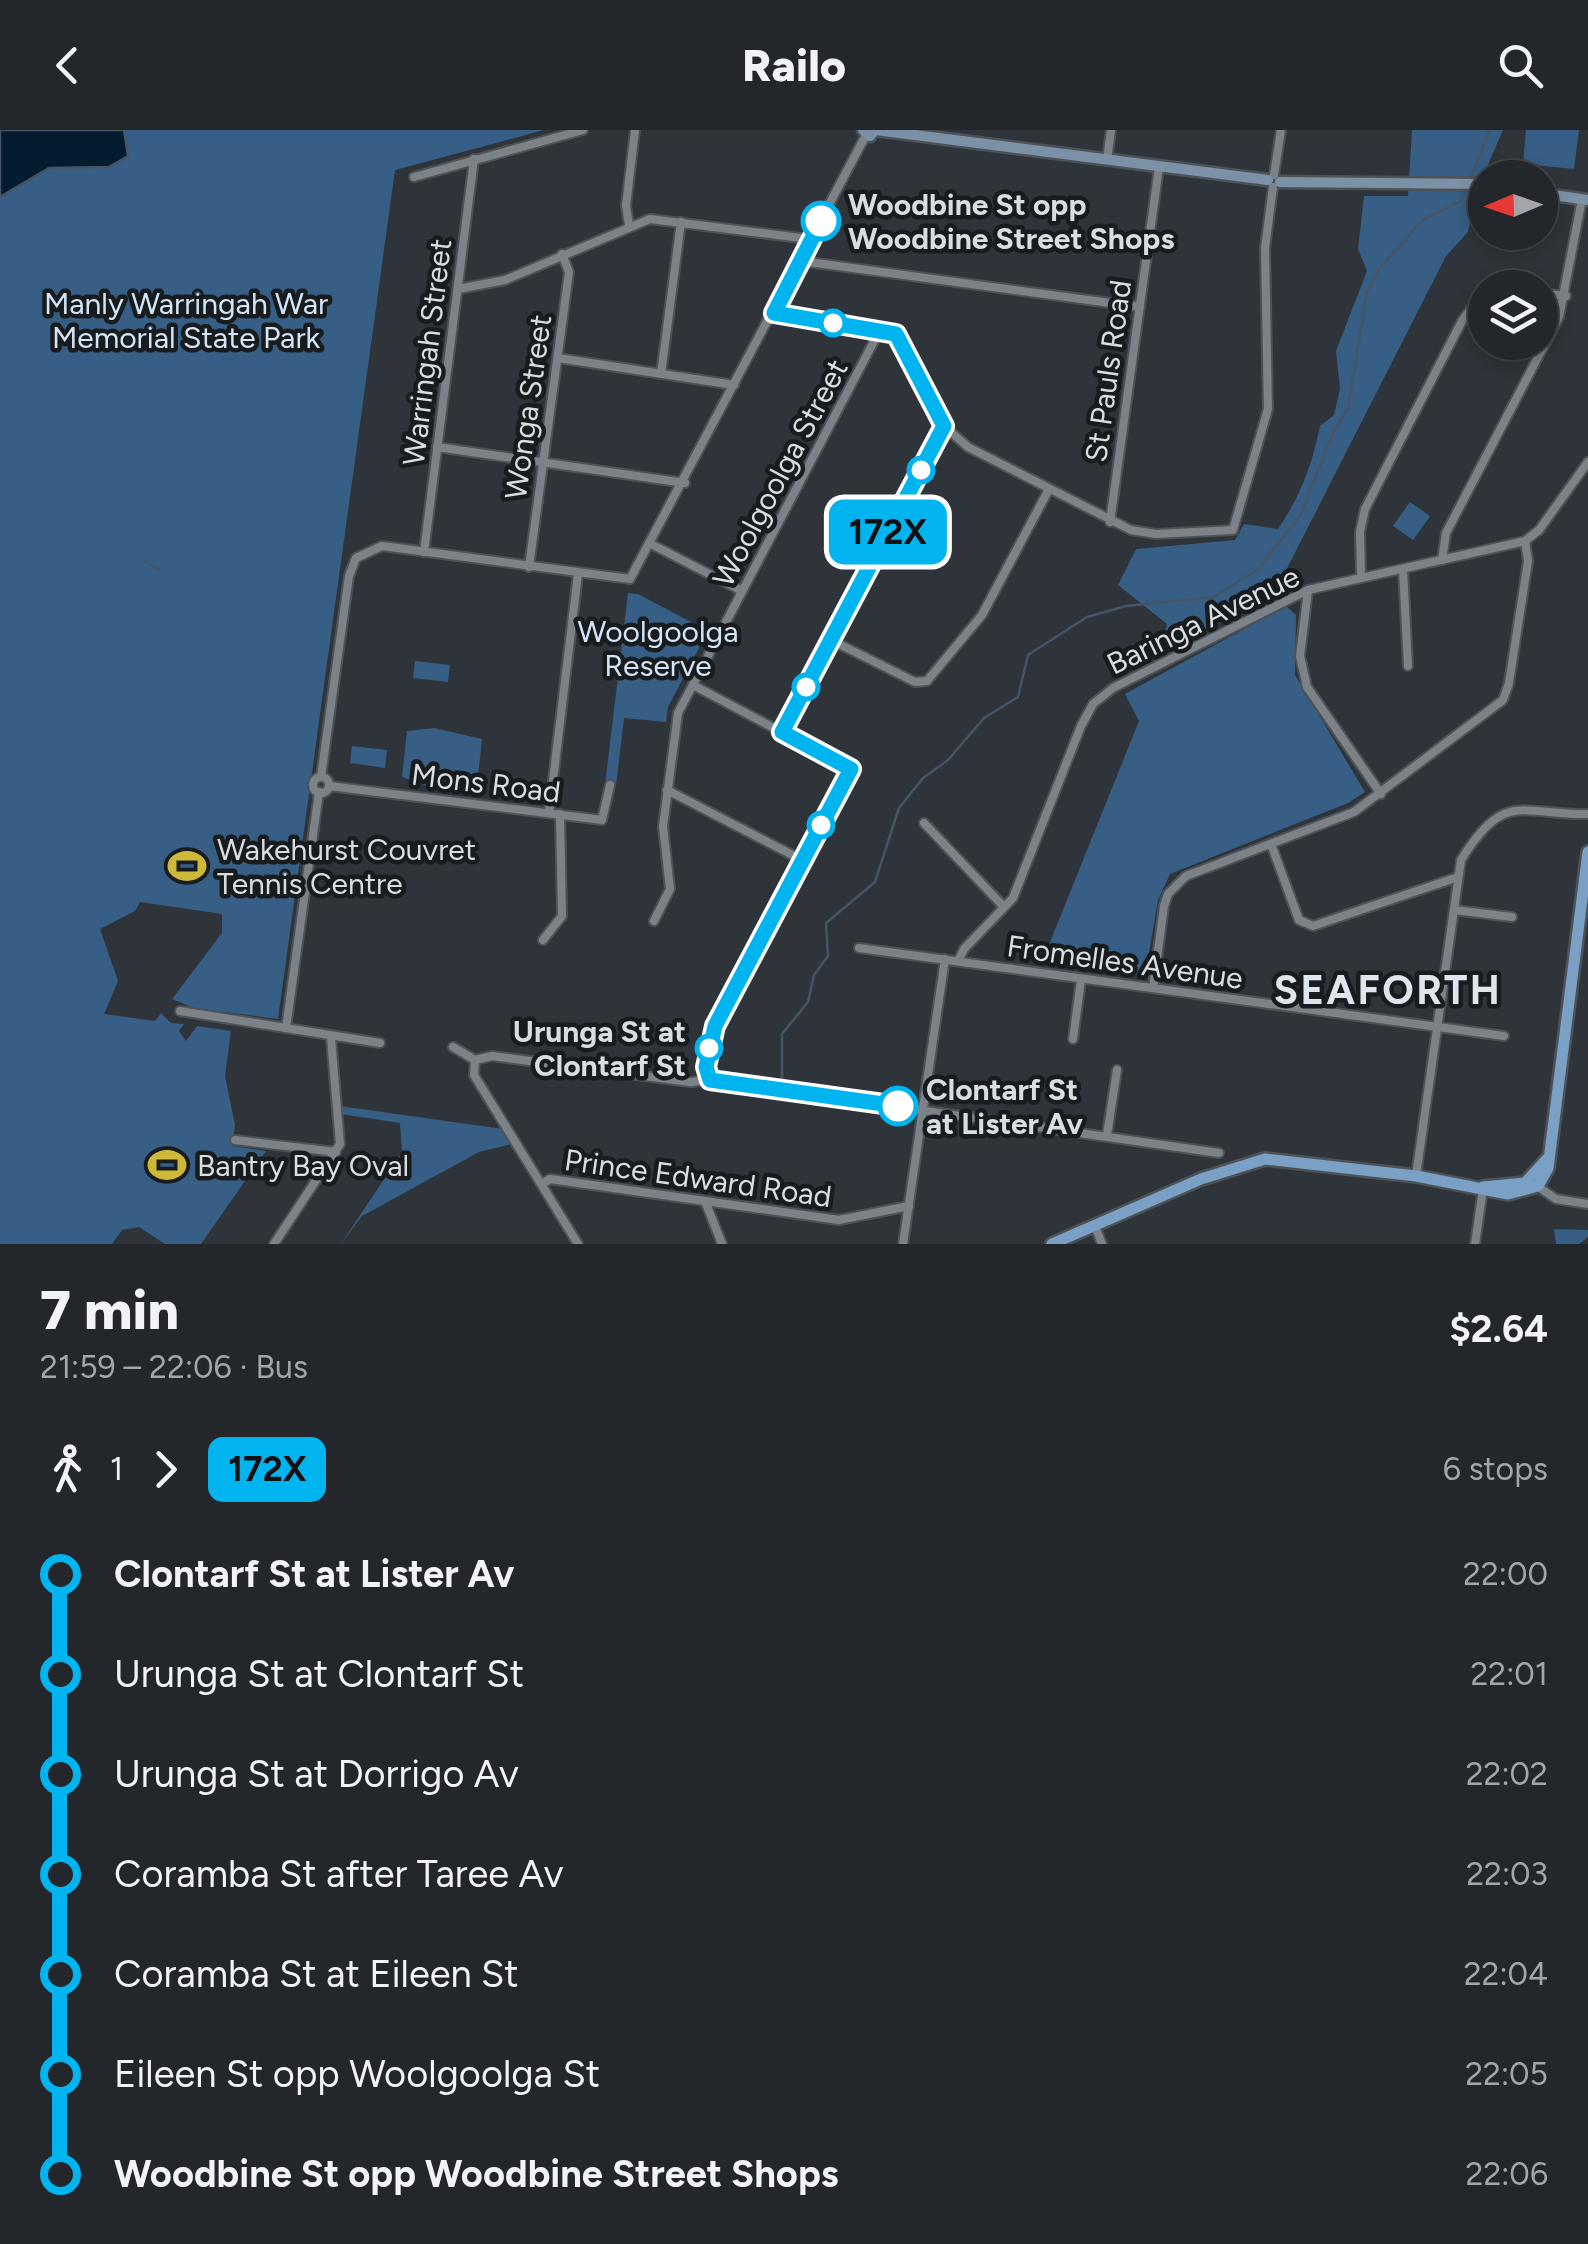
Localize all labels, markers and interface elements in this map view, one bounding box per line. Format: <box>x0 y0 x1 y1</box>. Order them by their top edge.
icon: back <box>40 38 95 93</box>
text: Railo <box>742 38 846 92</box>
icon: search <box>1493 38 1548 93</box>
north arrow <box>1468 160 1558 250</box>
map controls <box>1468 160 1558 360</box>
place label: Woodbine St opp Woodbine Street Shops <box>848 186 1174 257</box>
marker: Woodbine St opp Woodbine Street Shops <box>802 202 840 240</box>
street label: Warringah Street <box>395 237 459 467</box>
button: layers <box>1468 270 1558 360</box>
street label: St Pauls Road <box>1077 278 1139 464</box>
park label: Manly Warringah War Memorial State Park <box>44 285 328 356</box>
unlabelled marker <box>820 310 846 336</box>
street label: Wonga Street <box>497 312 559 502</box>
street label: Woolgoolga Street <box>704 353 856 593</box>
unlabelled marker <box>908 457 934 483</box>
line badge: 172X <box>818 500 958 564</box>
text: 172X <box>849 511 927 553</box>
street label: Baringa Avenue <box>1101 558 1305 682</box>
park label: Woolgoolga Reserve <box>578 613 738 684</box>
unlabelled marker <box>793 674 819 700</box>
street label: Mons Road <box>409 755 563 811</box>
unlabelled marker <box>808 812 834 838</box>
place label: Wakehurst Couvret Tennis Centre <box>217 831 476 902</box>
sports icon: Wakehurst Couvret Tennis Centre <box>166 845 208 887</box>
street label: Fromelles Avenue <box>1005 927 1245 997</box>
district label: SEAFORTH <box>1274 966 1502 1014</box>
place label: Urunga St at Clontarf St <box>513 1013 686 1084</box>
marker: Urunga St at Clontarf St <box>696 1035 722 1061</box>
place label: Clontarf St at Lister Av <box>926 1071 1083 1142</box>
marker: Clontarf St at Lister Av <box>879 1087 917 1125</box>
street label: Prince Edward Road <box>562 1141 834 1215</box>
sports icon: Bantry Bay Oval <box>146 1144 188 1186</box>
place label: Bantry Bay Oval <box>197 1147 409 1184</box>
text: 7 min <box>40 1277 179 1343</box>
text: $2.64 <box>1449 1306 1548 1352</box>
text: 21:59 – 22:06 · Bus <box>40 1348 308 1386</box>
icon: walk <box>40 1442 95 1497</box>
icon: forward <box>138 1442 193 1497</box>
text: 172X <box>228 1448 306 1490</box>
text: 1 <box>110 1450 123 1488</box>
text: 6 stops <box>1443 1450 1548 1488</box>
text: Clontarf St at Lister Av <box>114 1551 514 1597</box>
text: 22:00 <box>1463 1555 1548 1593</box>
text: Urunga St at Clontarf St <box>114 1651 524 1697</box>
text: 22:01 <box>1470 1655 1548 1693</box>
text: Urunga St at Dorrigo Av <box>114 1751 519 1797</box>
text: 22:02 <box>1466 1755 1548 1793</box>
text: Coramba St after Taree Av <box>114 1851 564 1897</box>
text: 22:03 <box>1466 1855 1548 1893</box>
text: Coramba St at Eileen St <box>114 1951 519 1997</box>
text: 22:04 <box>1464 1955 1548 1993</box>
text: Eileen St opp Woolgoolga St <box>114 2051 600 2097</box>
text: 22:05 <box>1465 2055 1548 2093</box>
text: Woodbine St opp Woodbine Street Shops <box>114 2151 838 2197</box>
text: 22:06 <box>1466 2155 1548 2193</box>

